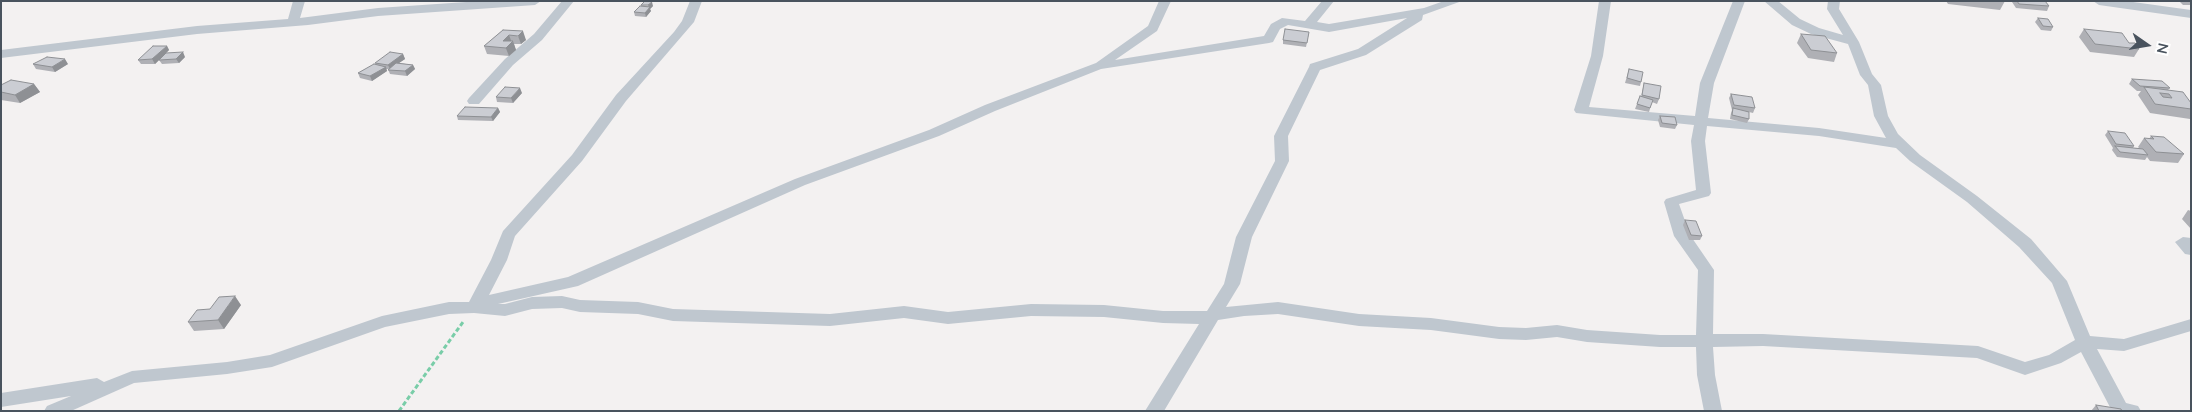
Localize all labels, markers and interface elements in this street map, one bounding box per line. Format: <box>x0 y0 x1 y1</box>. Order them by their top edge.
north arrow <box>2122 20 2172 70</box>
text: N <box>2152 41 2173 56</box>

